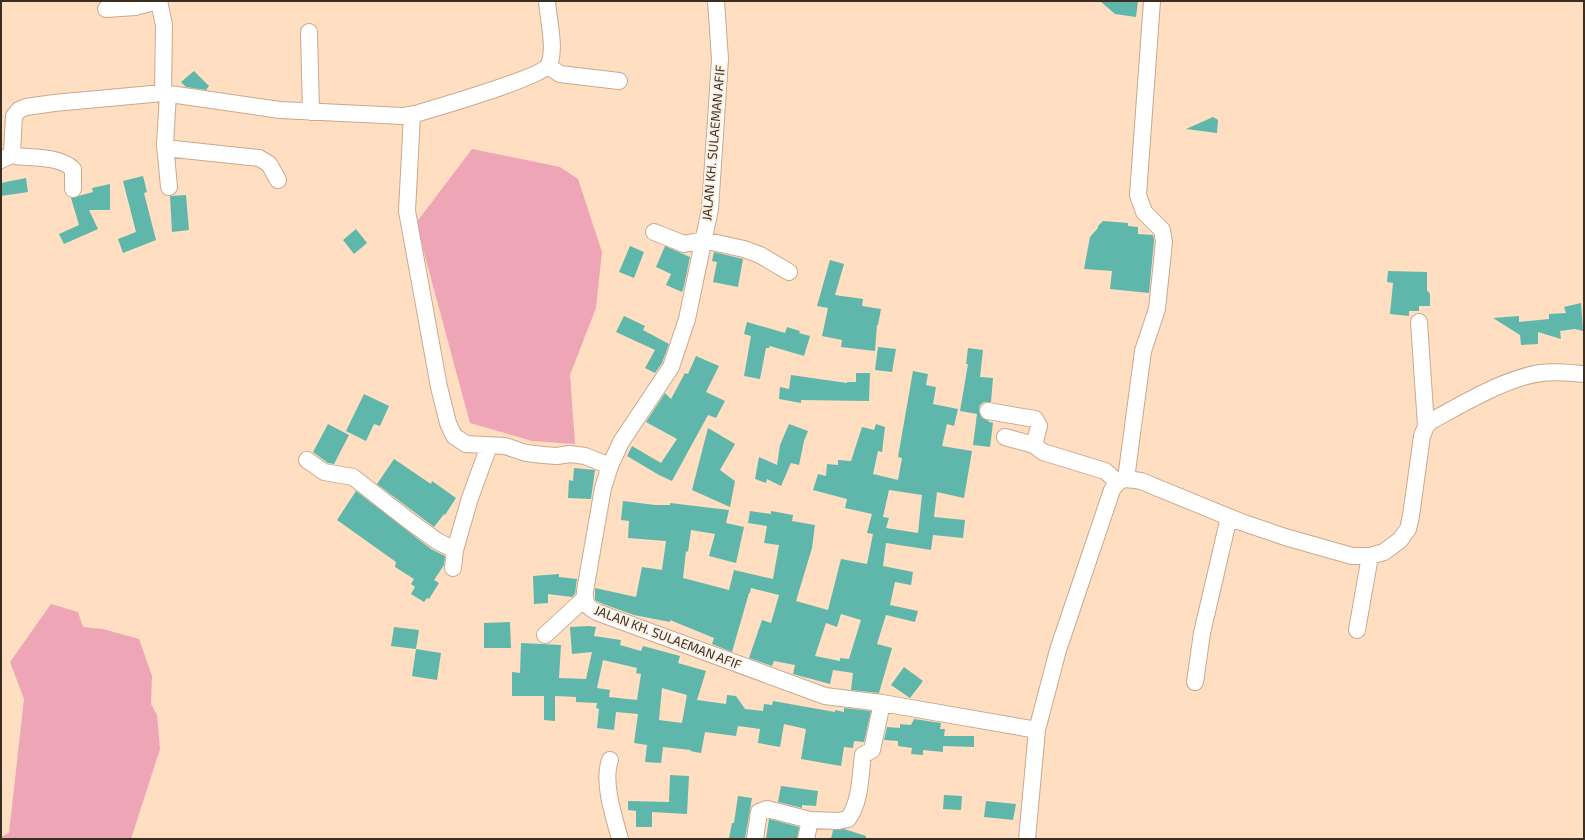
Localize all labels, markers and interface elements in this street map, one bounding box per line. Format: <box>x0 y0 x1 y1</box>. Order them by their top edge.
street label: JALAN KH. SULAEMAN AFIF <box>698 64 728 222</box>
street label: JALAN KH. SULAEMAN AFIF <box>592 602 744 672</box>

